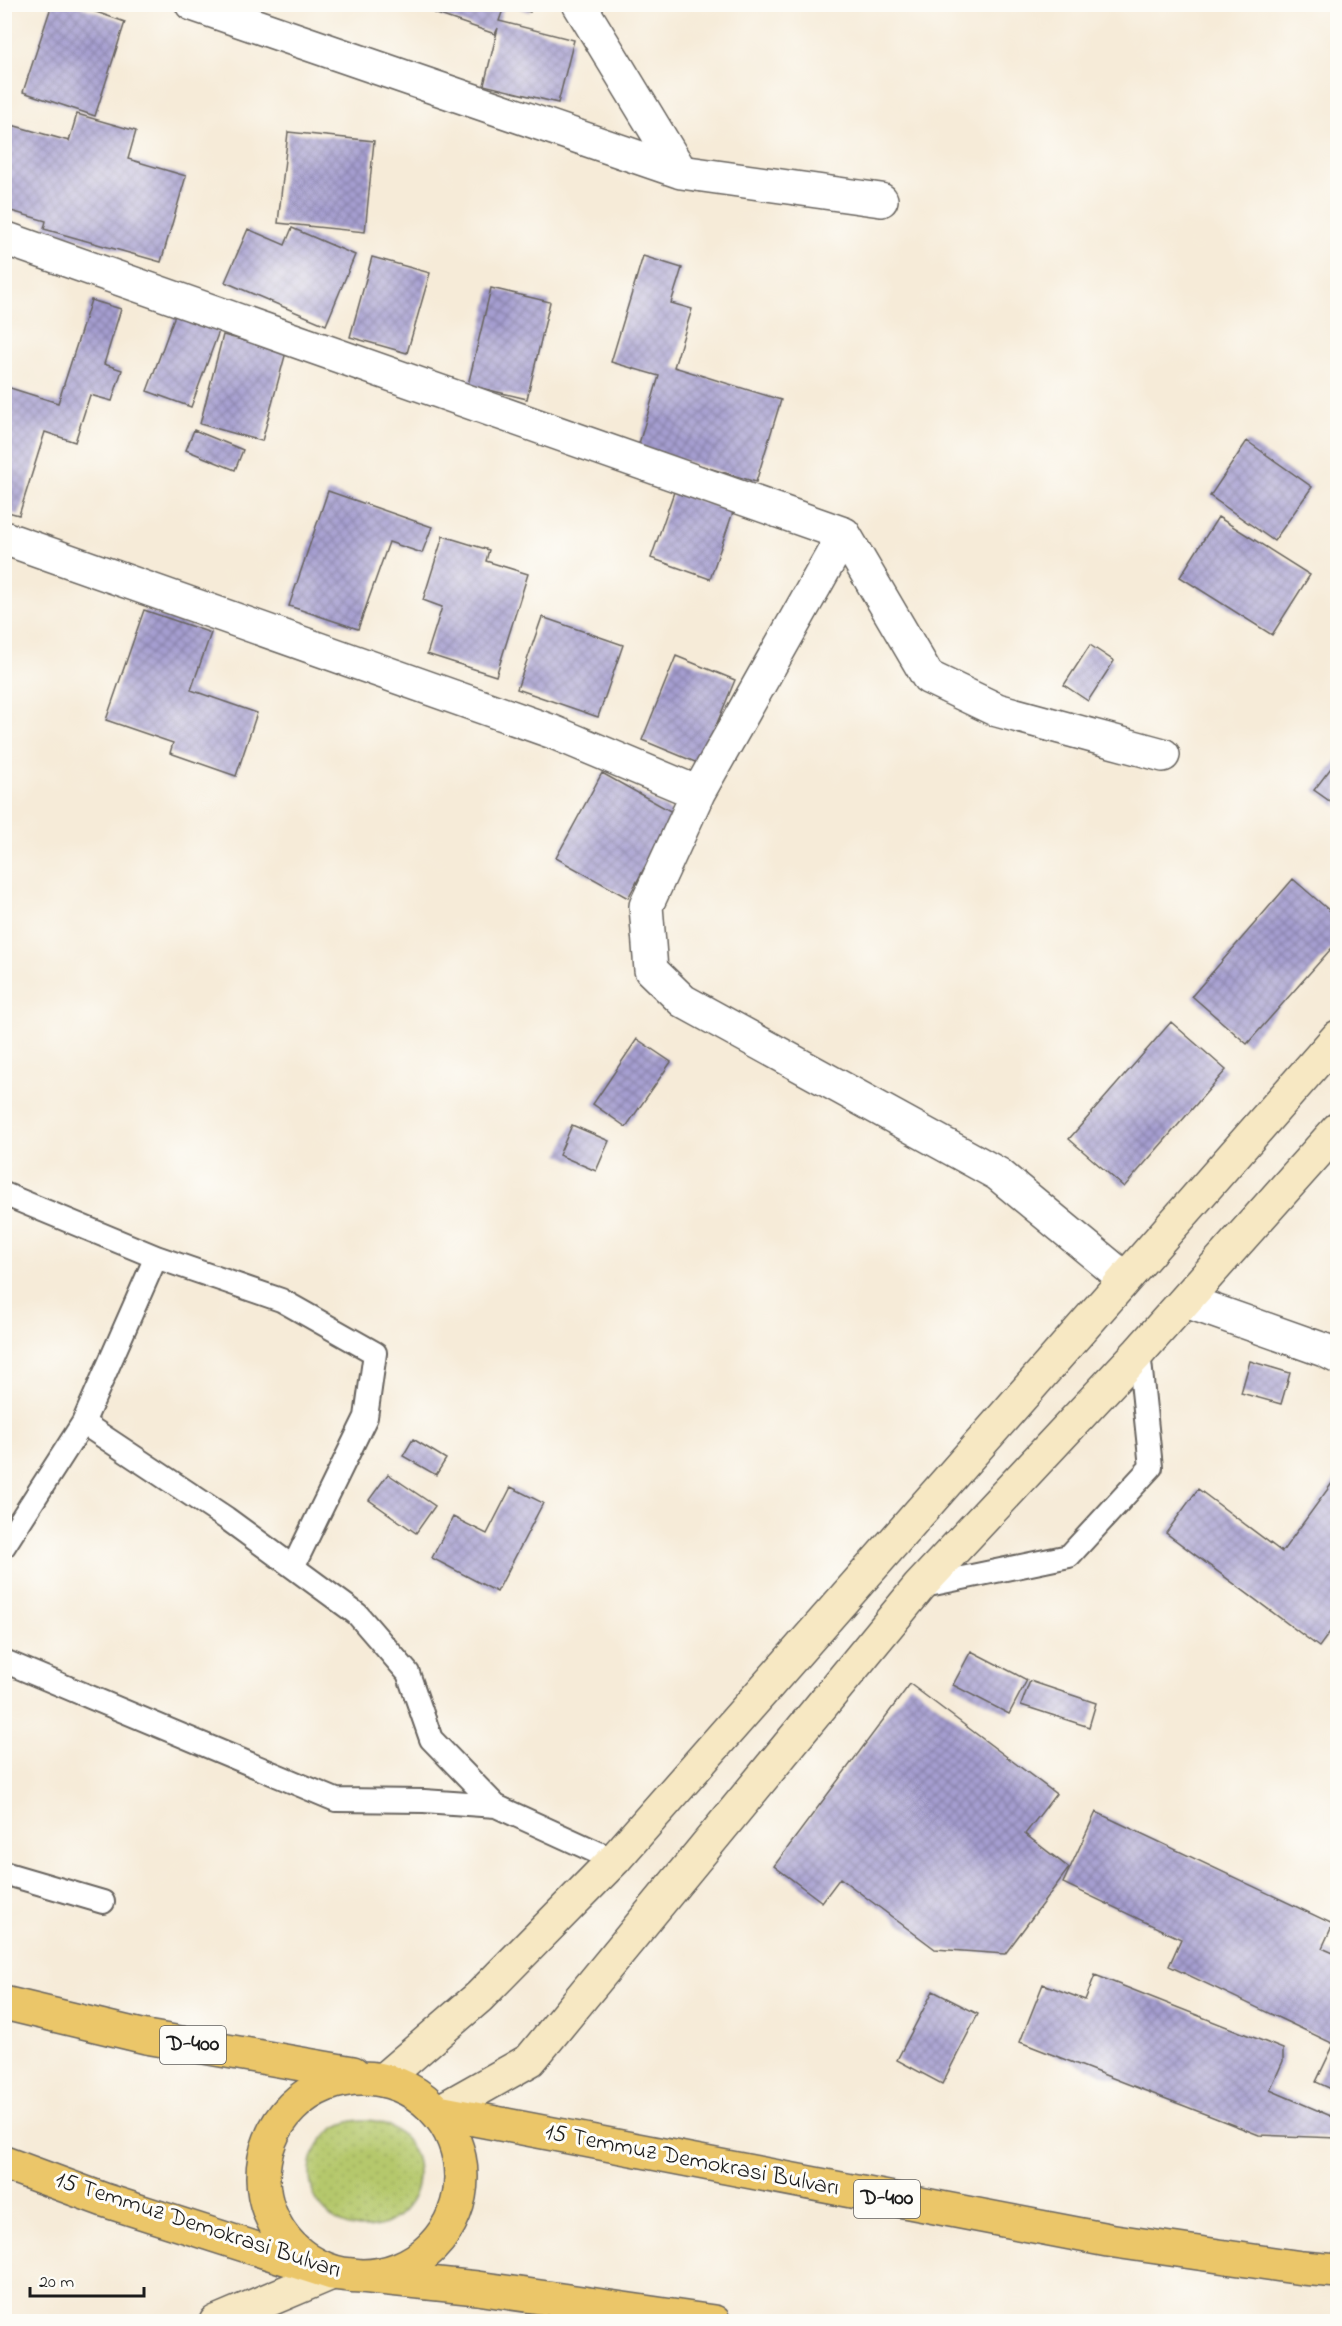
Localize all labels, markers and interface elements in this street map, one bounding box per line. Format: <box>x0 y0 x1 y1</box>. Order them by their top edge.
road number: D-400 <box>160 2026 226 2064</box>
street label: 15 Temmuz Demokrasi Bulvarı <box>542 2115 842 2207</box>
street label: 15 Temmuz Demokrasi Bulvarı <box>50 2163 346 2289</box>
road number: D-400 <box>854 2180 920 2218</box>
scale bar <box>30 2260 144 2298</box>
text: 20 m <box>39 2270 74 2296</box>

